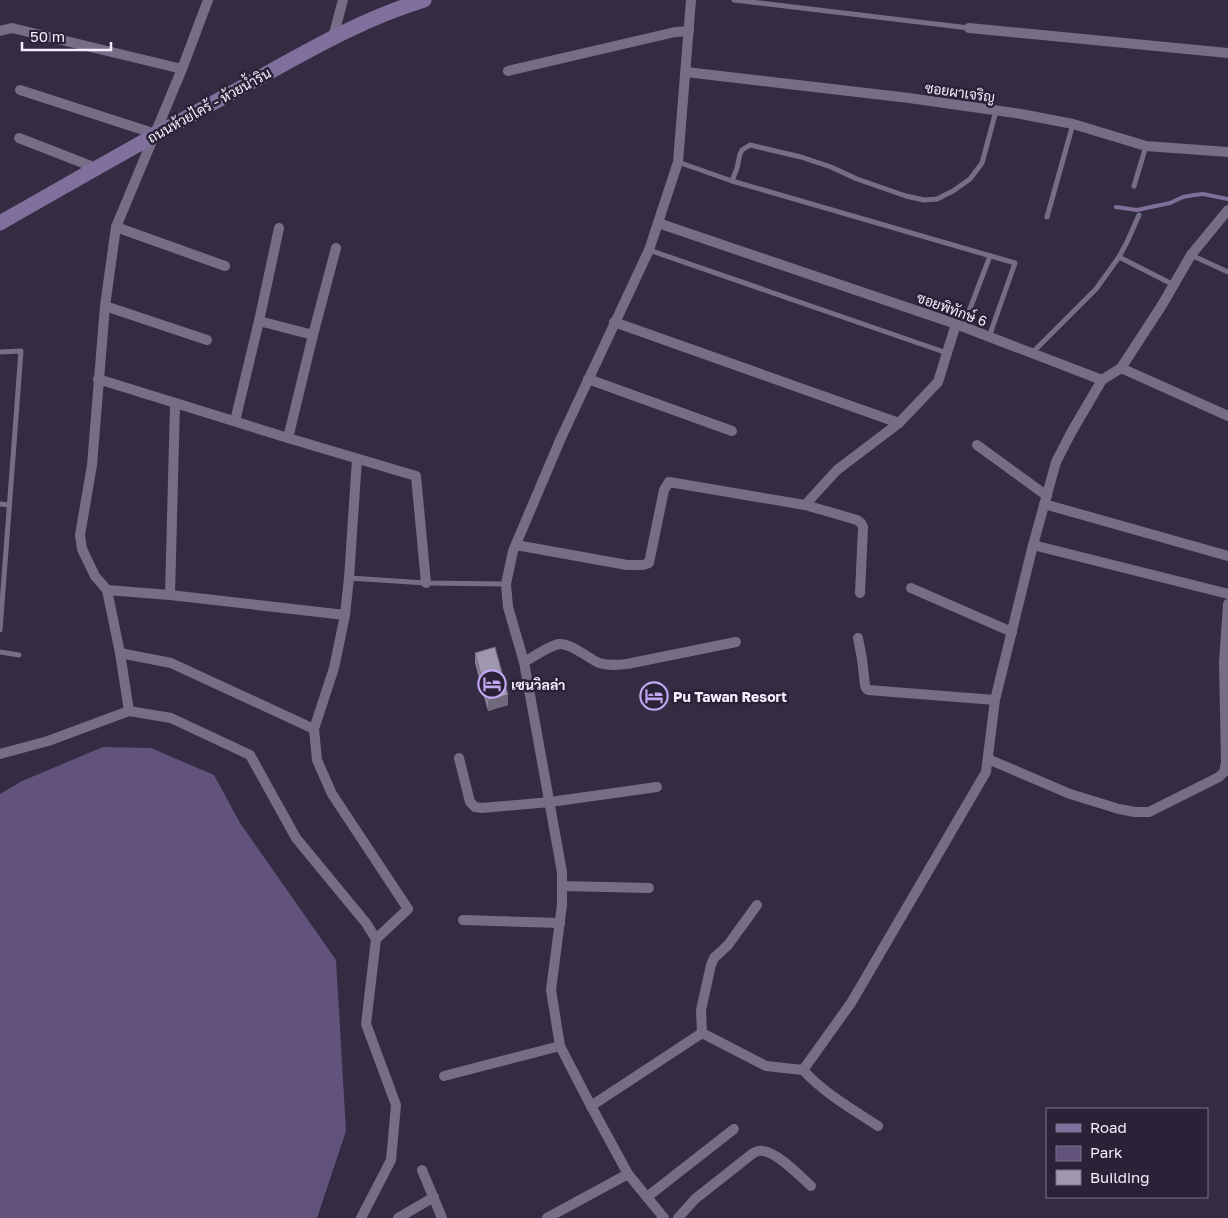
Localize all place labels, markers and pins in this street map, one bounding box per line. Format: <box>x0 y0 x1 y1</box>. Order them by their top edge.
hotel icon: เซนวิลล่า <box>477 669 507 699</box>
place label: เซนวิลล่า <box>511 676 565 693</box>
hotel icon: Pu Tawan Resort <box>639 681 669 711</box>
place label: Pu Tawan Resort <box>673 688 787 705</box>

